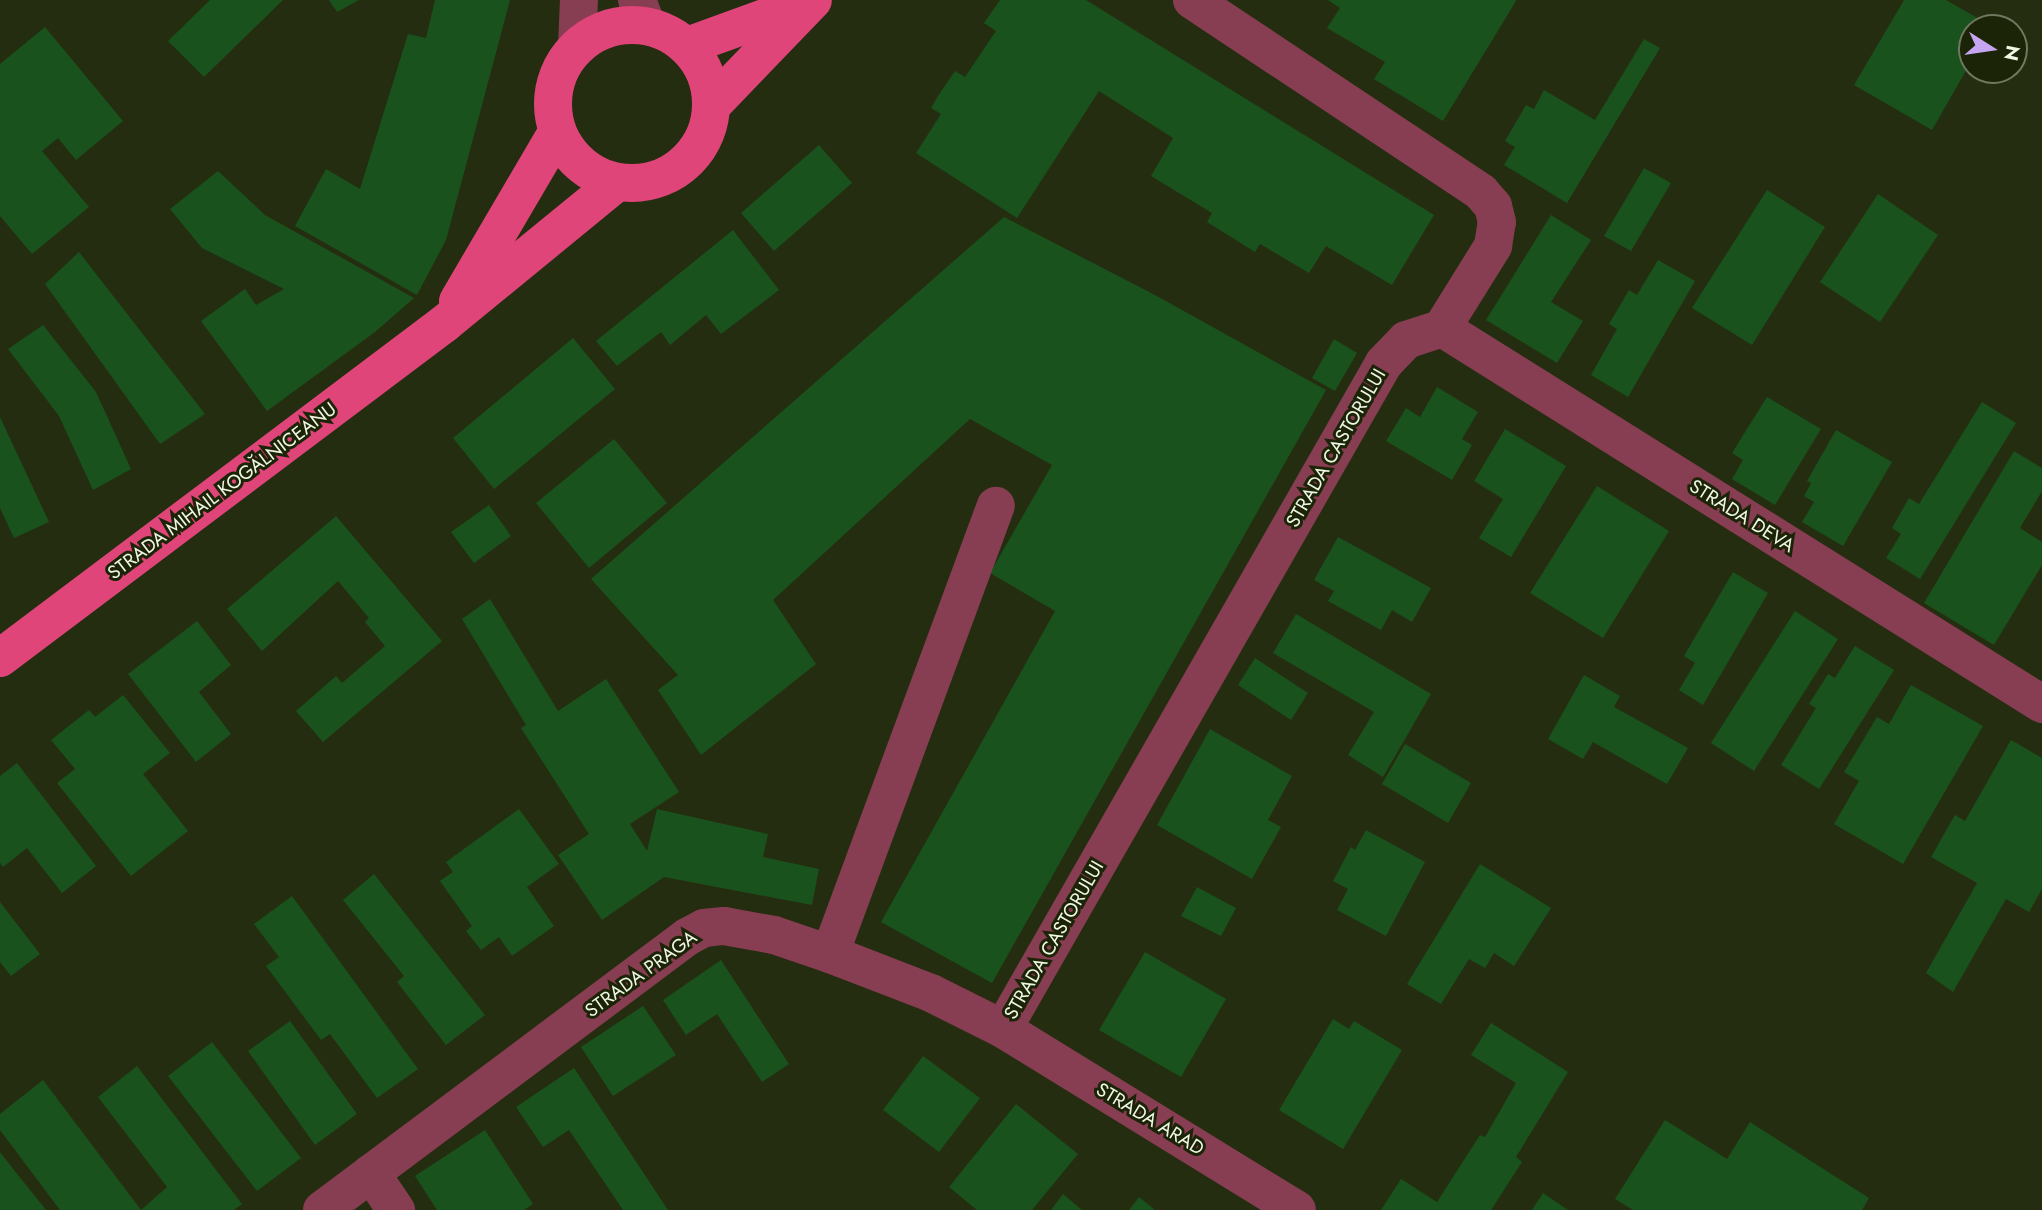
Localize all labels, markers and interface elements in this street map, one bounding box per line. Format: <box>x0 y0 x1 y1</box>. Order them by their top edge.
north arrow <box>1958 14 2028 84</box>
text: N <box>1997 43 2027 63</box>
street label: STRADA CASTORULUI <box>1281 365 1391 531</box>
street label: STRADA MIHAIL KOGĂLNICEANU <box>103 398 341 584</box>
street label: STRADA DEVA <box>1685 475 1799 557</box>
street label: STRADA CASTORULUI <box>999 857 1109 1023</box>
street label: STRADA PRAGA <box>581 926 701 1022</box>
street label: STRADA ARAD <box>1092 1078 1208 1160</box>

